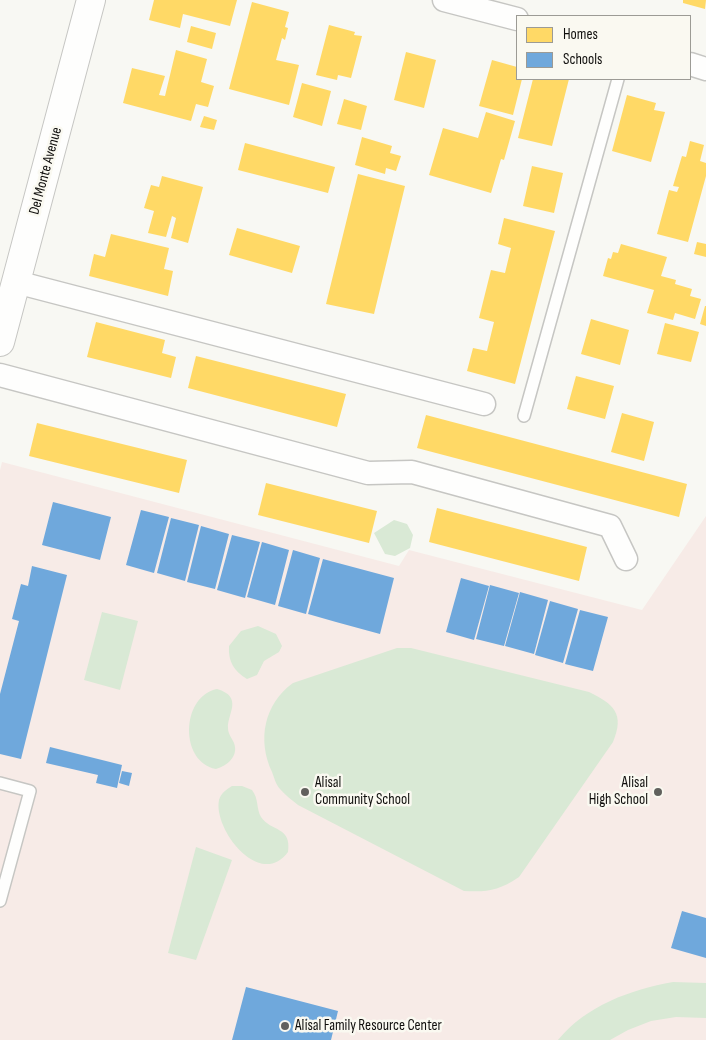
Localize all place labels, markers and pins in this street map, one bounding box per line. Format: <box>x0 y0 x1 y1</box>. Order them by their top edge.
place label: Alisal Community School <box>315 774 410 809</box>
place label: Alisal High School <box>589 774 648 809</box>
marker: Alisal Community School <box>299 786 311 798</box>
marker: Alisal High School <box>652 786 664 798</box>
place label: Alisal Family Resource Center <box>295 1017 442 1035</box>
marker: Alisal Family Resource Center <box>279 1020 291 1032</box>

